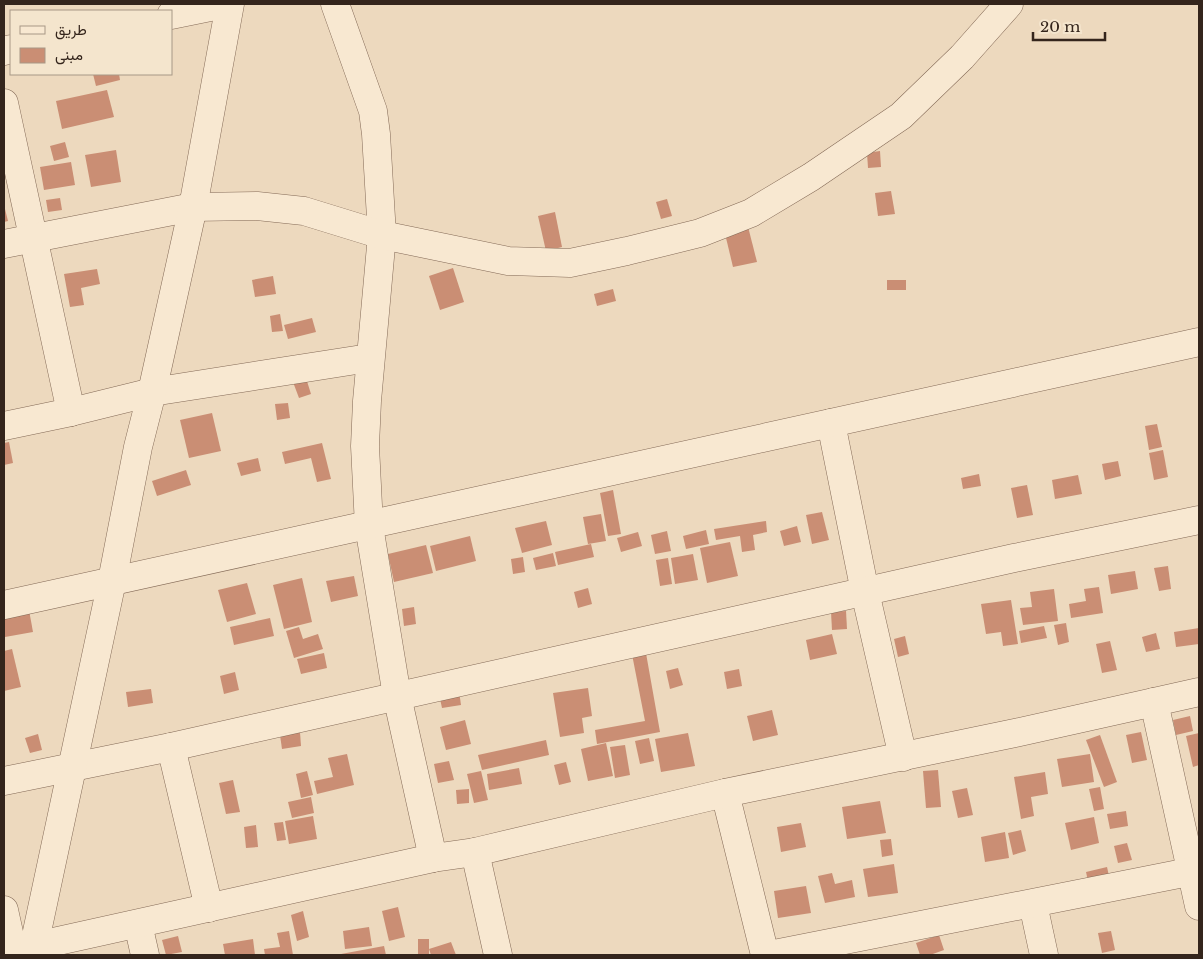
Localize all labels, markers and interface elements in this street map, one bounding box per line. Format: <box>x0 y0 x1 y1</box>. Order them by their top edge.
legend <box>10 10 172 75</box>
scale bar <box>1033 10 1106 42</box>
text: 20 m <box>1040 17 1080 36</box>
text: طريق <box>55 20 87 40</box>
text: مبنى <box>55 45 83 65</box>

